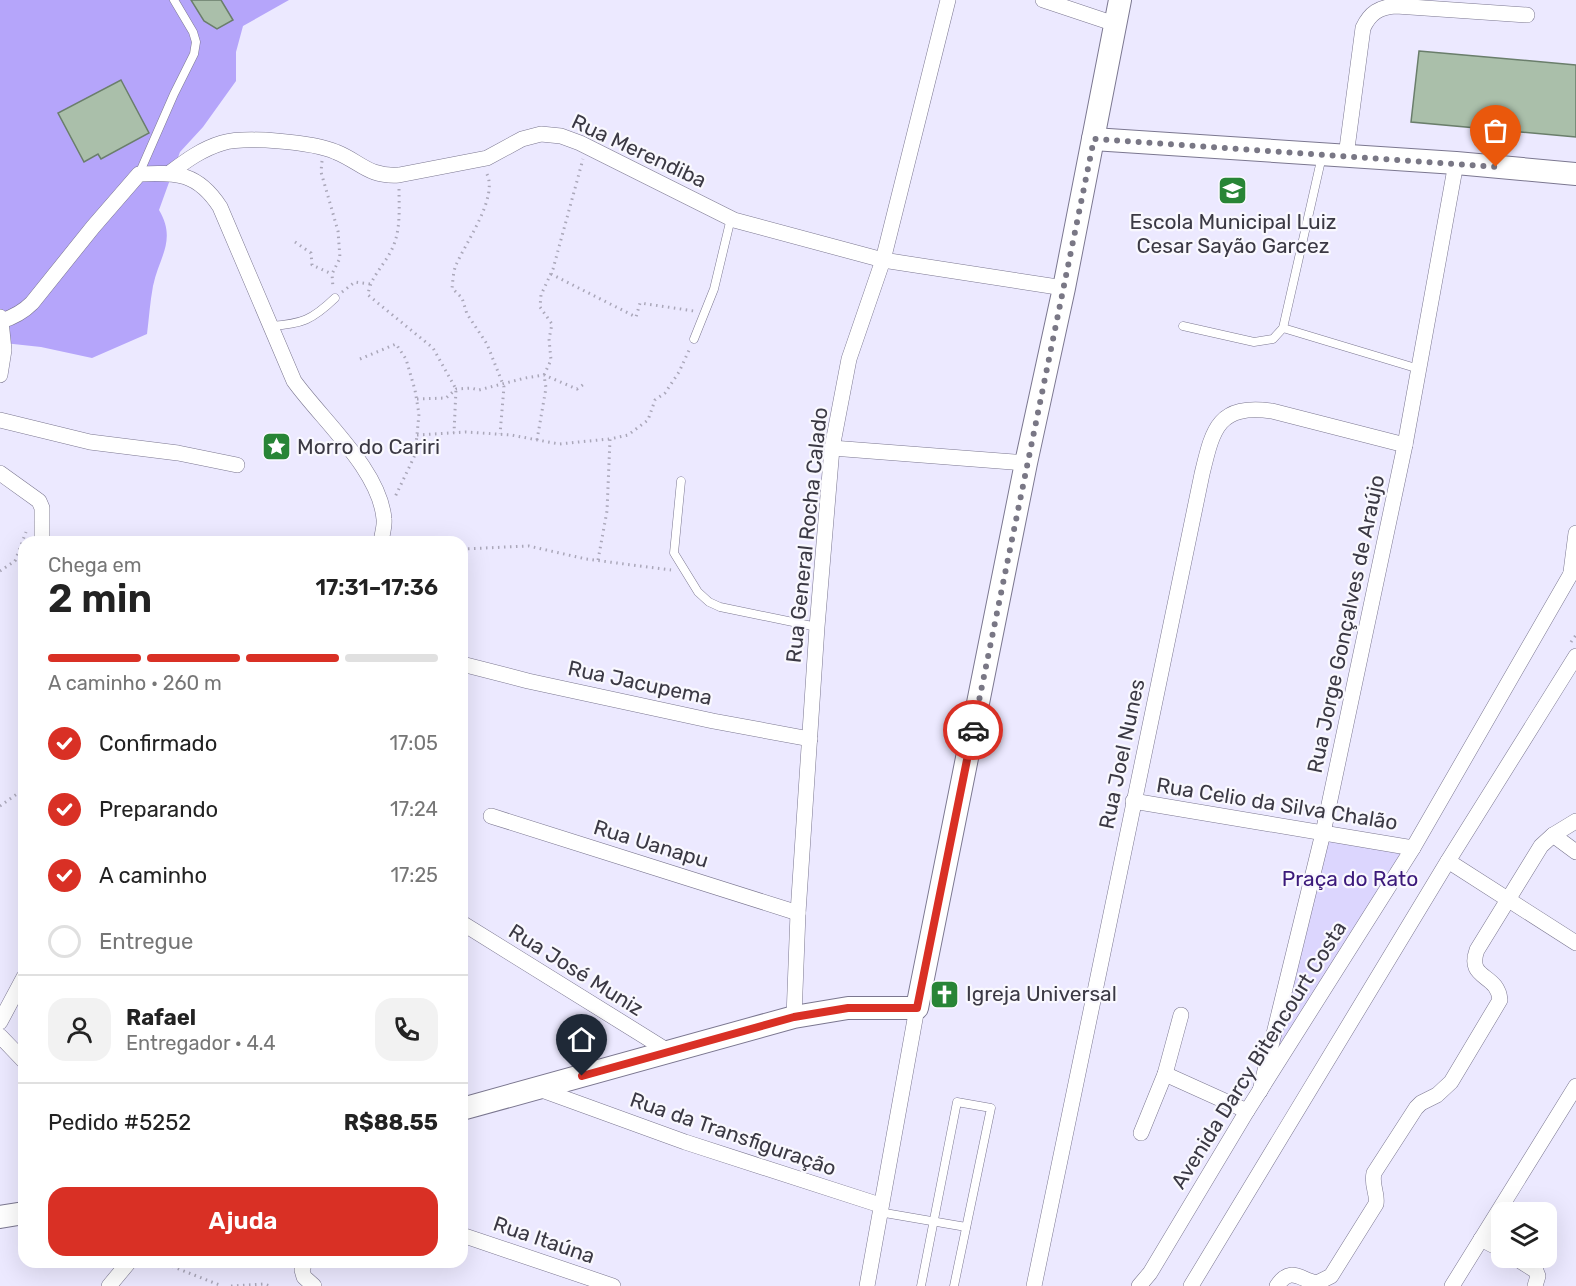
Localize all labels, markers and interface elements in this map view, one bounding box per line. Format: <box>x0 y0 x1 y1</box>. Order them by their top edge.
pin <box>1470 105 1521 167</box>
street label: Rua Merendiba <box>568 108 710 193</box>
icon: bag <box>1479 114 1512 147</box>
school or university icon: Escola Municipal Luiz Cesar Sayão Garcez <box>1217 175 1249 207</box>
place label: Escola Municipal Luiz Cesar Sayão Garcez <box>1130 209 1336 258</box>
street label: Rua General Rocha Calado <box>781 406 832 664</box>
place icon: Morro do Cariri <box>260 431 292 463</box>
place label: Morro do Cariri <box>297 434 440 459</box>
street label: Rua Jorge Gonçalves de Araújo <box>1302 472 1389 775</box>
text: Chega em <box>48 553 142 577</box>
text: 17:31–17:36 <box>315 574 438 601</box>
text: 2 min <box>48 576 152 622</box>
street label: Rua Jacupema <box>566 655 714 710</box>
text: A caminho · 260 m <box>48 671 222 695</box>
street label: Rua Joel Nunes <box>1093 676 1150 831</box>
courier <box>943 700 1003 760</box>
icon: car <box>957 714 990 747</box>
icon: check <box>48 727 81 760</box>
text: Confirmado <box>99 730 217 757</box>
text: 17:05 <box>389 731 438 755</box>
street label: Rua Celio da Silva Chalão <box>1155 772 1399 835</box>
icon: check <box>48 793 81 826</box>
text: Preparando <box>99 796 218 823</box>
text: 17:24 <box>390 797 438 821</box>
street label: Rua Uanapu <box>591 814 712 873</box>
icon: check <box>48 859 81 892</box>
text: A caminho <box>99 862 207 889</box>
text: 17:25 <box>390 863 438 887</box>
park label: Praça do Rato <box>1282 866 1418 891</box>
street label: Avenida Darcy Bitencourt Costa <box>1166 916 1352 1193</box>
street label: Rua José Muniz <box>504 918 648 1021</box>
text: Entregue <box>99 928 193 955</box>
church icon: Igreja Universal <box>929 978 961 1010</box>
place label: Igreja Universal <box>966 981 1117 1006</box>
button: person <box>48 998 111 1061</box>
button: phone <box>375 998 438 1061</box>
text: Rafael <box>126 1004 196 1031</box>
pin <box>556 1014 607 1076</box>
icon: home <box>565 1023 598 1056</box>
text: Entregador · 4.4 <box>126 1031 276 1055</box>
street label: Rua da Transfiguração <box>627 1086 840 1181</box>
text: Pedido #5252 <box>48 1109 191 1136</box>
text: R$88.55 <box>344 1109 438 1136</box>
button: Ajuda <box>48 1187 438 1256</box>
map controls <box>1491 1202 1557 1268</box>
button: layers <box>1491 1202 1557 1268</box>
street label: Rua Itaúna <box>490 1211 598 1269</box>

